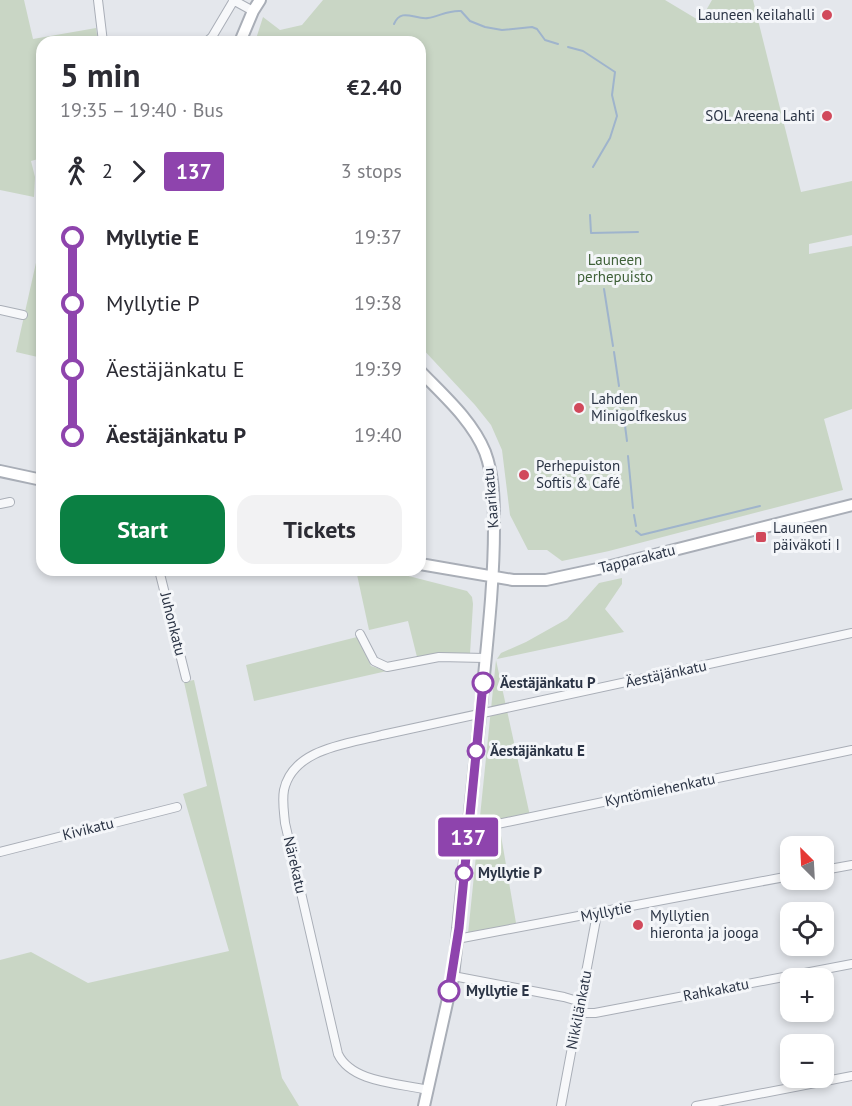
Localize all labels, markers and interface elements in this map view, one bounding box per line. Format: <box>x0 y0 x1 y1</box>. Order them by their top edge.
place label: Launeen keilahalli <box>698 5 815 24</box>
marker: Launeen keilahalli <box>820 8 834 22</box>
text: 5 min <box>60 53 141 96</box>
text: €2.40 <box>347 73 402 101</box>
text: 19:35 – 19:40 · Bus <box>60 97 224 123</box>
place label: SOL Areena Lahti <box>705 106 815 125</box>
marker: SOL Areena Lahti <box>820 109 834 123</box>
icon: walk <box>60 155 93 188</box>
icon: forward <box>122 155 155 188</box>
text: 2 <box>102 158 113 184</box>
text: 137 <box>176 158 212 185</box>
text: 3 stops <box>341 158 402 184</box>
text: Myllytie E <box>106 223 199 251</box>
text: 19:37 <box>354 224 402 250</box>
park label: Launeen perhepuisto <box>577 250 653 286</box>
text: Myllytie P <box>106 289 199 317</box>
text: 19:38 <box>354 290 402 316</box>
text: Äestäjänkatu E <box>106 355 245 383</box>
text: 19:39 <box>354 356 402 382</box>
place label: Lahden Minigolfkeskus <box>591 389 687 425</box>
marker: Lahden Minigolfkeskus <box>572 401 586 415</box>
text: Äestäjänkatu P <box>106 421 246 449</box>
text: 19:40 <box>354 422 402 448</box>
place label: Perhepuiston Softis & Café <box>536 456 620 492</box>
street label: Kaarikatu <box>478 467 503 529</box>
marker: Perhepuiston Softis & Café <box>517 468 531 482</box>
button: Start <box>60 495 225 564</box>
button: Tickets <box>237 495 402 564</box>
place label: Launeen päiväkoti I <box>773 518 840 554</box>
marker: Launeen päiväkoti I <box>754 530 768 544</box>
street label: Tapparakatu <box>597 540 677 577</box>
street label: Juhonkatu <box>156 589 191 658</box>
street label: Äestäjänkatu <box>624 656 708 691</box>
marker: Äestäjänkatu P <box>472 672 494 694</box>
place label: Äestäjänkatu P <box>500 673 596 692</box>
place label: Äestäjänkatu E <box>490 741 585 760</box>
marker: Äestäjänkatu E <box>467 742 485 760</box>
street label: Kyntömiehenkatu <box>603 769 717 810</box>
street label: Kivikatu <box>60 813 116 844</box>
line badge: 137 <box>434 818 502 856</box>
text: 137 <box>450 824 486 851</box>
street label: Närekatu <box>280 834 311 895</box>
north arrow <box>780 836 834 890</box>
map controls <box>780 836 834 1088</box>
place label: Myllytie P <box>478 863 543 882</box>
marker: Myllytie P <box>455 864 473 882</box>
street label: Myllytie <box>579 897 633 926</box>
button: locate <box>780 902 834 956</box>
place label: Myllytien hieronta ja jooga <box>650 906 759 942</box>
marker: Myllytien hieronta ja jooga <box>631 918 645 932</box>
button: + <box>780 968 834 1022</box>
street label: Nikkilänkatu <box>562 969 595 1051</box>
street label: Rahkakatu <box>681 974 751 1005</box>
marker: Myllytie E <box>438 980 460 1002</box>
place label: Myllytie E <box>466 981 530 1000</box>
button: − <box>780 1034 834 1088</box>

